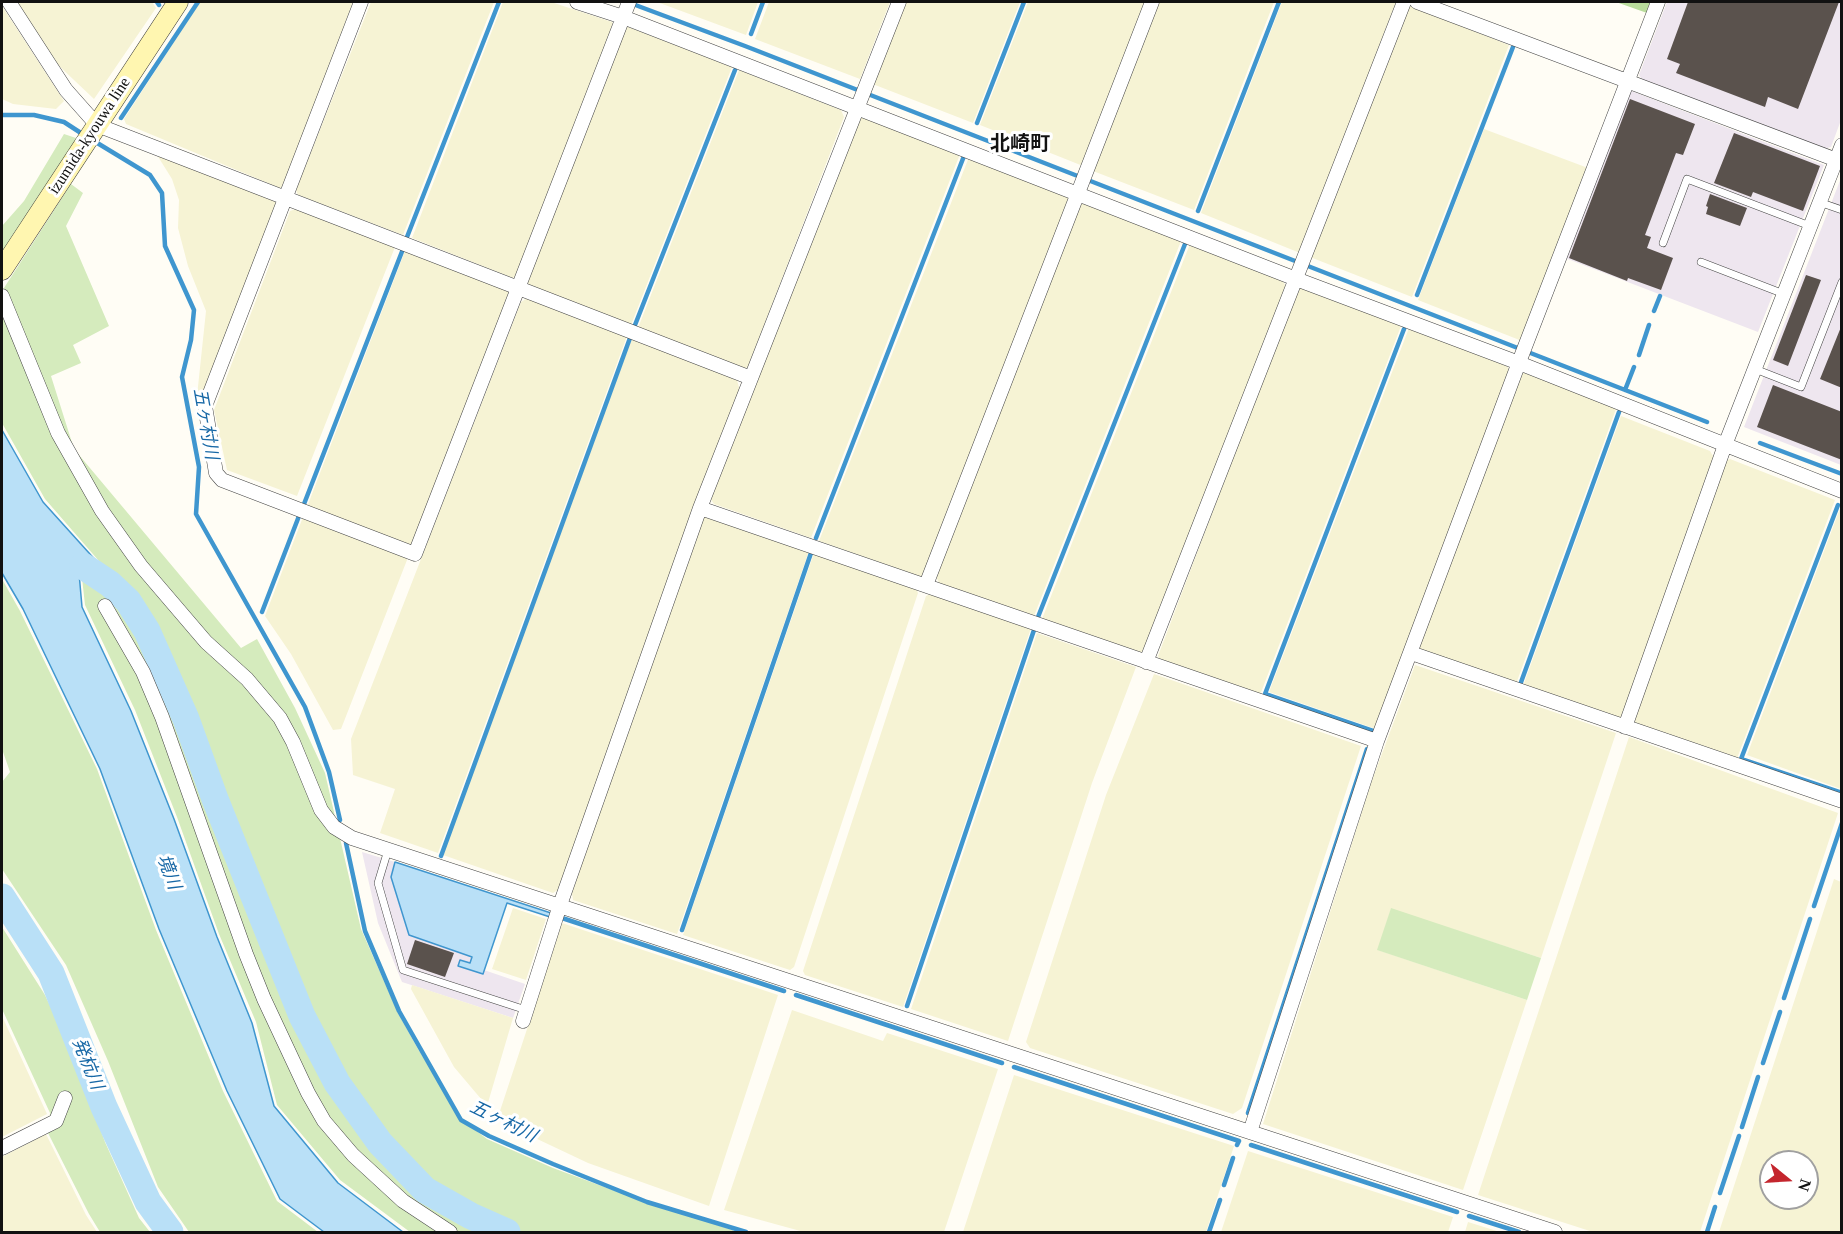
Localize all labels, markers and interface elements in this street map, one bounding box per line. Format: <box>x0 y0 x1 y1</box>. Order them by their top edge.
street label: izumida-kyouwa line <box>45 74 135 198</box>
district label: 北崎町 <box>990 133 1050 157</box>
water label: 五ヶ村川 <box>188 387 222 461</box>
water label: 境川 <box>151 851 185 893</box>
water label: 発杭川 <box>67 1035 107 1093</box>
water label: 五ヶ村川 <box>466 1097 540 1147</box>
north arrow <box>1759 1150 1819 1210</box>
text: N <box>1795 1177 1815 1193</box>

